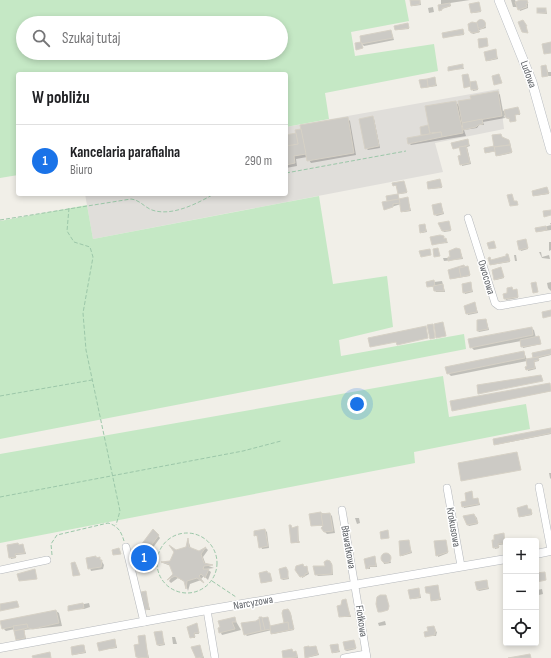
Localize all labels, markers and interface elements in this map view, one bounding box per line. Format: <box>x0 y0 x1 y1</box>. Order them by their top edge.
search box <box>16 16 288 60</box>
icon: search <box>30 27 52 49</box>
text: Szukaj tutaj <box>62 29 120 48</box>
street label: Ludowa <box>518 59 539 90</box>
text: W pobliżu <box>32 88 90 108</box>
text: Kancelaria parafialna <box>70 143 180 162</box>
text: 1 <box>42 153 48 169</box>
text: 290 m <box>245 153 272 169</box>
text: Biuro <box>70 162 93 178</box>
street label: Owocowa <box>475 258 498 296</box>
your location <box>347 394 367 414</box>
street label: Krokusowa <box>444 506 463 548</box>
street label: Bławatkowa <box>338 525 359 570</box>
map controls <box>503 538 539 646</box>
button: + <box>503 538 539 574</box>
pin: 1 <box>131 543 157 573</box>
button: − <box>503 574 539 610</box>
street label: Narcyzowa <box>232 593 274 612</box>
street label: Fiołkowa <box>353 604 370 638</box>
button: locate <box>503 610 539 646</box>

